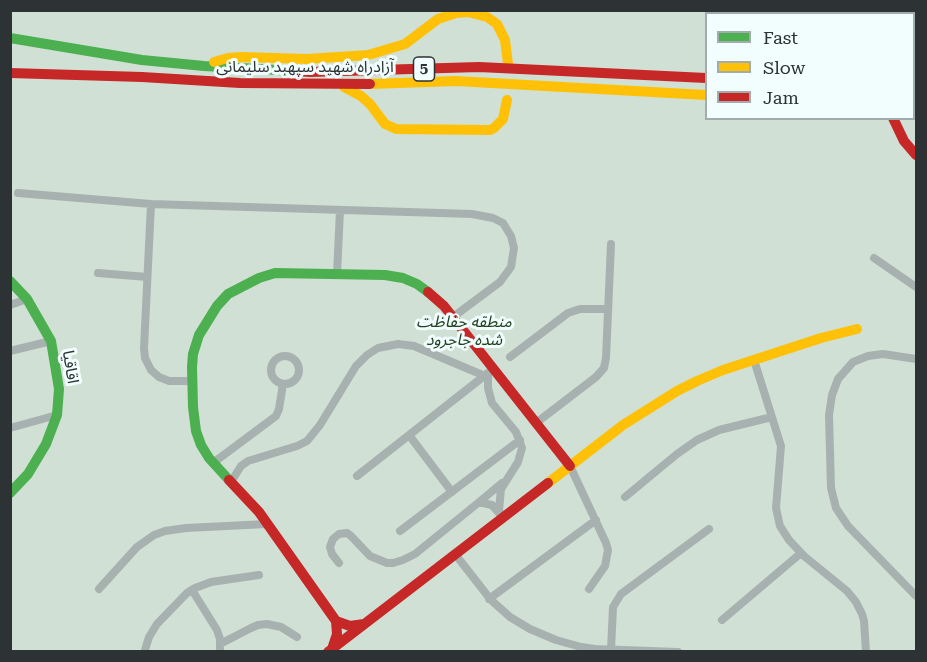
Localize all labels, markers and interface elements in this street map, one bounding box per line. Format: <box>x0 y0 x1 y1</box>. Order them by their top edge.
legend <box>705 12 915 120</box>
text: Fast <box>763 27 798 48</box>
street label: آزادراه شهید سپهبد سلیمانی <box>216 57 394 77</box>
road number: 5 <box>414 57 434 81</box>
text: Slow <box>763 57 805 78</box>
text: Jam <box>763 87 799 108</box>
park label: منطقه حفاظت شده جاجرود <box>416 312 512 350</box>
street label: اقاقیا <box>58 349 82 385</box>

